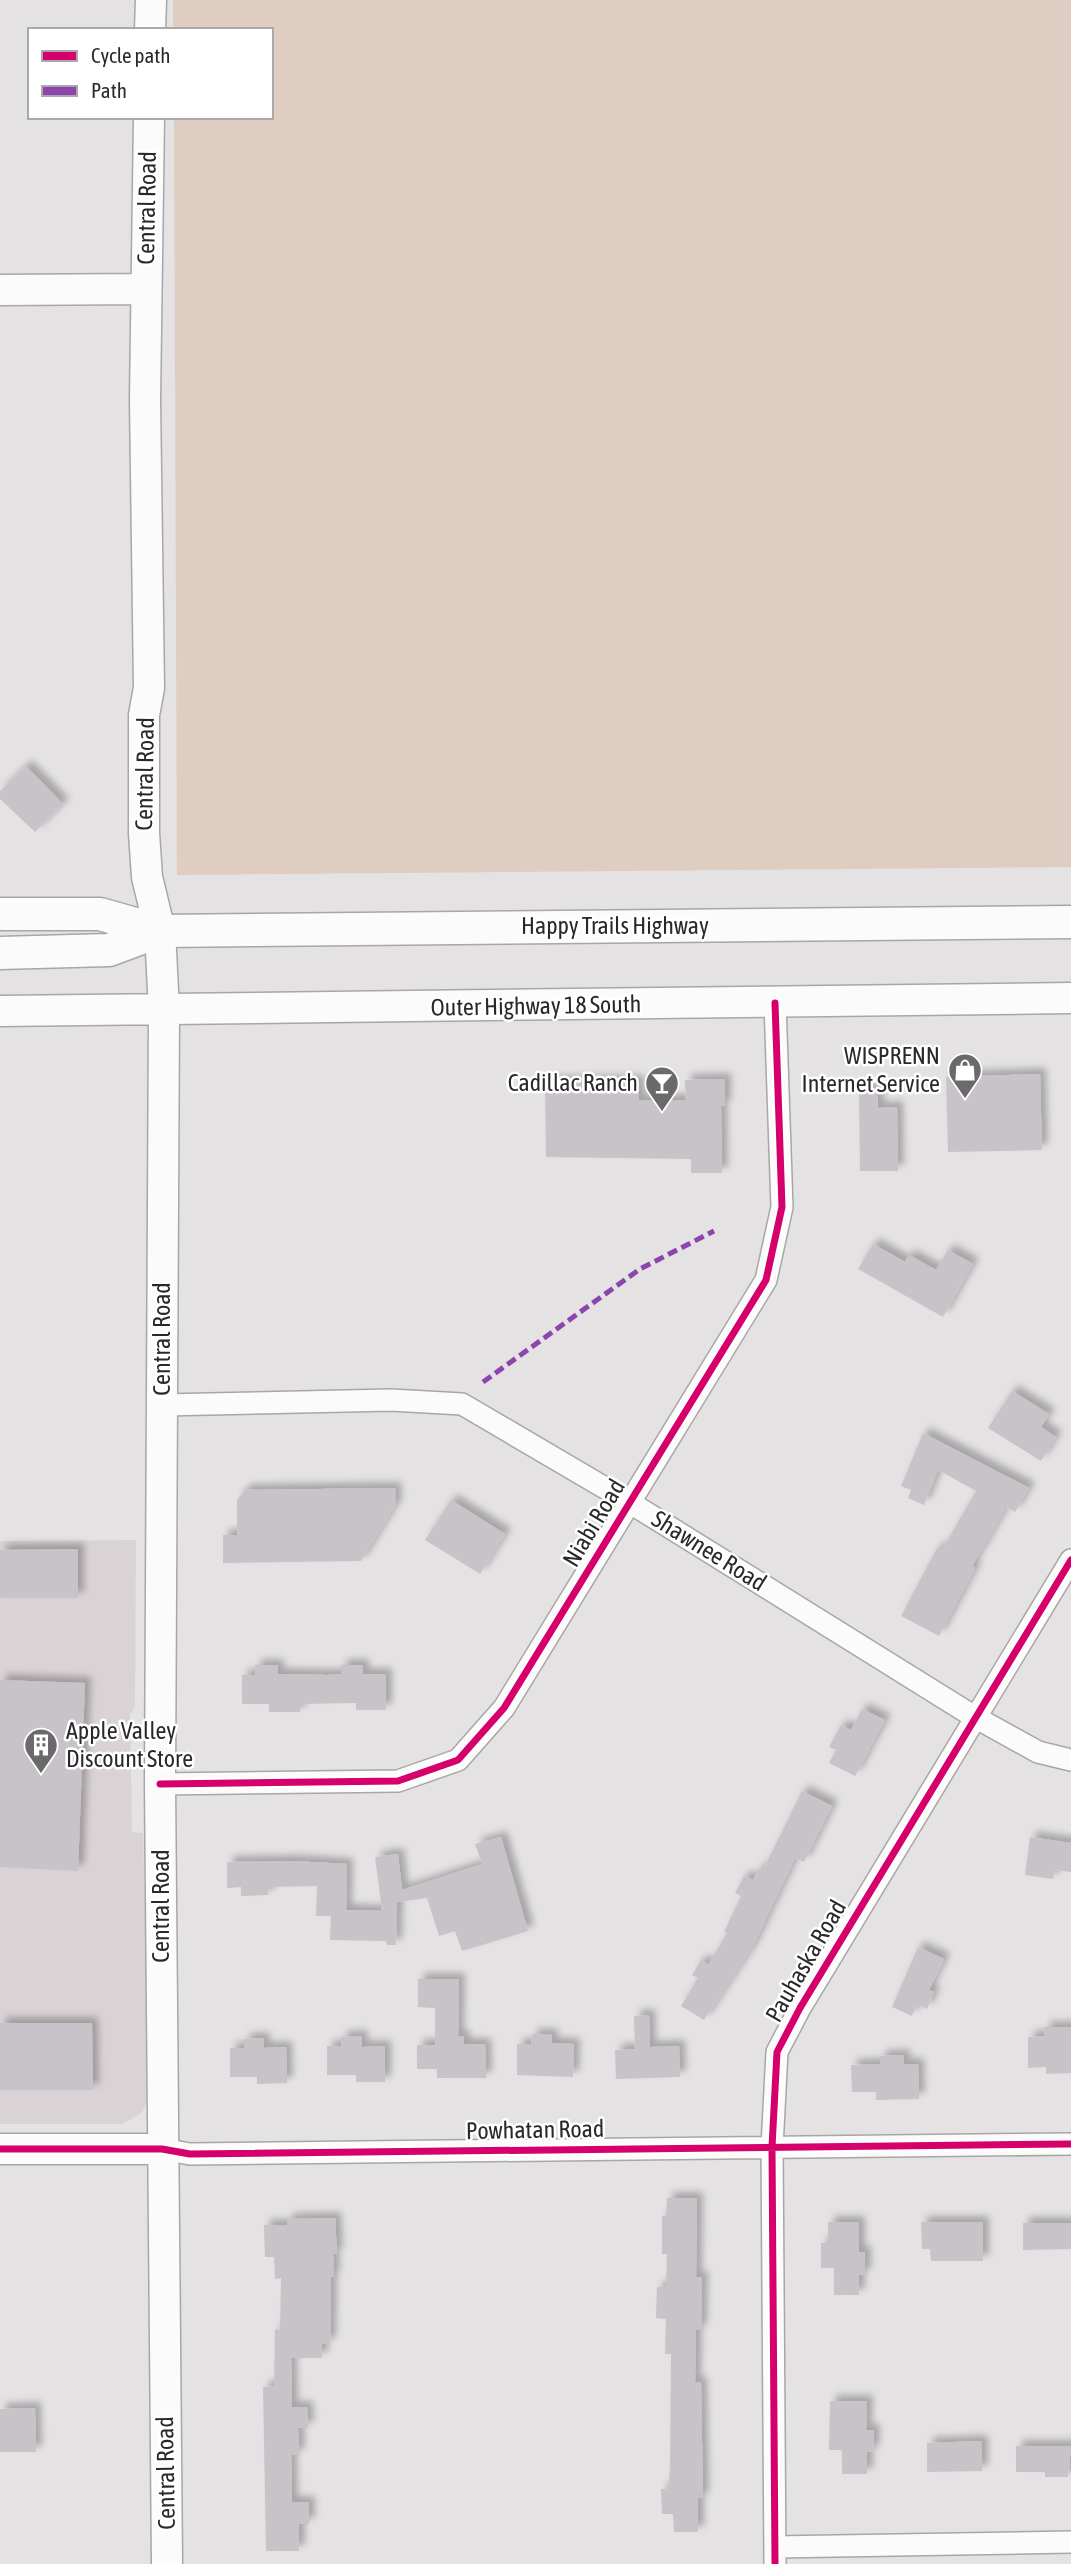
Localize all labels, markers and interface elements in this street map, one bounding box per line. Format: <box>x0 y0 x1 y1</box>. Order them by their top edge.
legend <box>28 28 273 119</box>
text: Cycle path <box>91 43 170 67</box>
text: Path <box>91 78 127 102</box>
street label: Central Road <box>132 151 161 265</box>
street label: Central Road <box>130 717 159 831</box>
street label: Happy Trails Highway <box>521 912 709 939</box>
street label: Outer Highway 18 South <box>430 990 642 1021</box>
place label: WISPRENN Internet Service <box>802 1042 940 1097</box>
shop icon: WISPRENN Internet Service <box>946 1051 984 1100</box>
bar icon: Cadillac Ranch <box>643 1064 681 1113</box>
place label: Cadillac Ranch <box>508 1069 638 1096</box>
street label: Central Road <box>148 1282 175 1396</box>
street label: Niabi Road <box>557 1474 630 1571</box>
street label: Shawnee Road <box>647 1505 771 1596</box>
place label: Apple Valley Discount Store <box>66 1717 193 1772</box>
building icon: Apple Valley Discount Store <box>22 1726 60 1775</box>
street label: Central Road <box>147 1849 174 1963</box>
street label: Pauhaska Road <box>760 1895 851 2026</box>
street label: Powhatan Road <box>466 2115 604 2144</box>
street label: Central Road <box>151 2416 180 2530</box>

